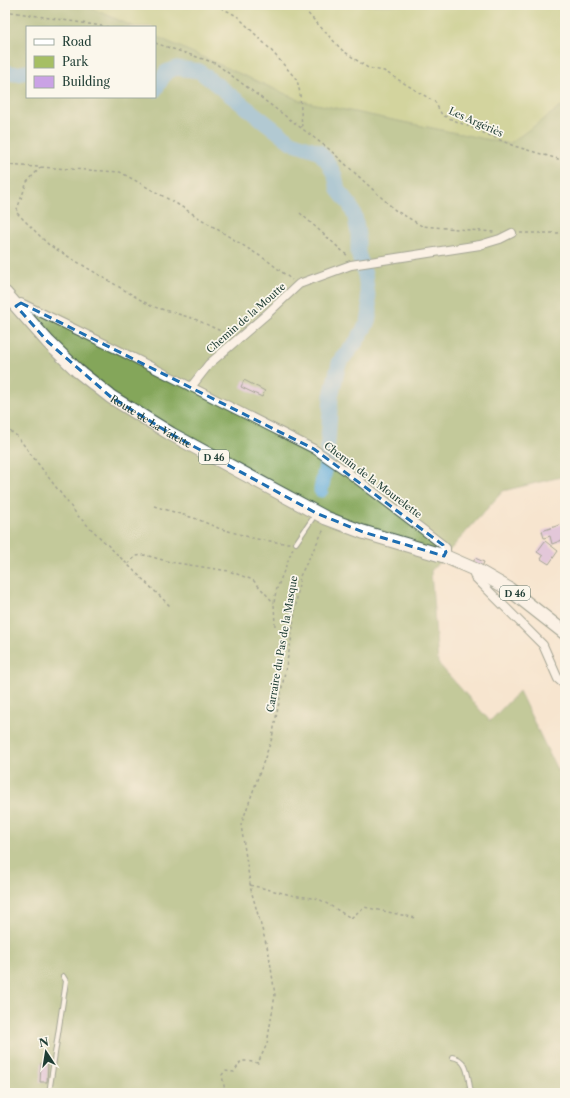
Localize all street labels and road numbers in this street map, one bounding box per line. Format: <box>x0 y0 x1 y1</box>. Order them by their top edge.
street label: Les Argériès <box>447 104 505 140</box>
street label: Chemin de la Moutte <box>204 280 289 356</box>
street label: Route de La Valette <box>108 392 195 451</box>
street label: Chemin de la Mourelette <box>322 439 425 521</box>
road number: D 46 <box>199 450 229 464</box>
street label: Carraire du Pas de la Masque <box>264 574 300 713</box>
road number: D 46 <box>500 586 530 600</box>

